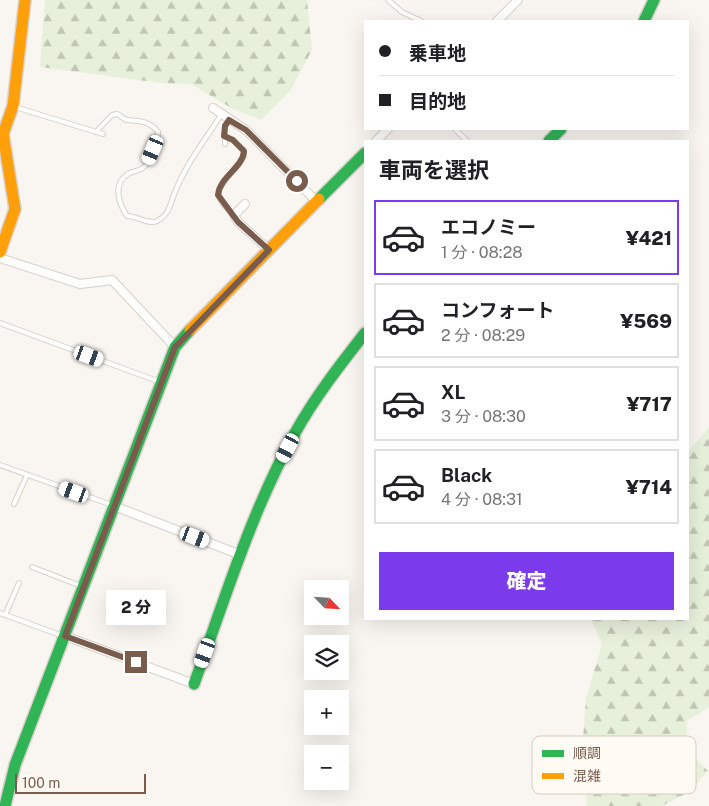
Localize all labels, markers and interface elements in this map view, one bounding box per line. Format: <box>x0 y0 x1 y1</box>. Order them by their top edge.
text: 乗車地 <box>409 42 466 64</box>
text: 目的地 <box>409 90 466 112</box>
car <box>140 133 165 167</box>
text: 車両を選択 <box>379 157 489 183</box>
route start <box>286 170 308 192</box>
icon: car <box>381 215 426 260</box>
text: エコノミー <box>441 216 536 238</box>
text: ¥421 <box>626 227 672 249</box>
text: 1 分 · 08:28 <box>441 243 523 262</box>
icon: car <box>381 298 426 343</box>
text: コンフォート <box>441 299 554 321</box>
text: ¥569 <box>620 310 672 332</box>
text: 2 分 · 08:29 <box>441 326 525 345</box>
car <box>72 344 105 368</box>
icon: car <box>381 381 426 426</box>
text: XL <box>441 381 466 403</box>
text: ¥717 <box>626 393 672 415</box>
text: 3 分 · 08:30 <box>441 407 526 426</box>
car <box>274 431 301 465</box>
icon: car <box>381 464 426 509</box>
text: Black <box>441 464 492 486</box>
text: ¥714 <box>626 476 672 498</box>
car <box>57 480 90 504</box>
text: 4 分 · 08:31 <box>441 490 523 509</box>
car <box>178 525 211 549</box>
button: 確定 <box>379 552 674 610</box>
north arrow <box>304 580 349 625</box>
map controls <box>304 580 349 790</box>
callout: 2 分 <box>106 590 166 624</box>
text: 2 分 <box>121 598 151 617</box>
button: layers <box>304 635 349 680</box>
car <box>192 636 217 670</box>
route end <box>125 651 147 673</box>
button: + <box>304 690 349 735</box>
legend <box>532 736 696 794</box>
button: − <box>304 745 349 790</box>
text: 順調 <box>573 745 601 761</box>
text: 混雑 <box>573 768 601 784</box>
scale bar <box>15 771 146 794</box>
text: 100 m <box>22 775 60 791</box>

